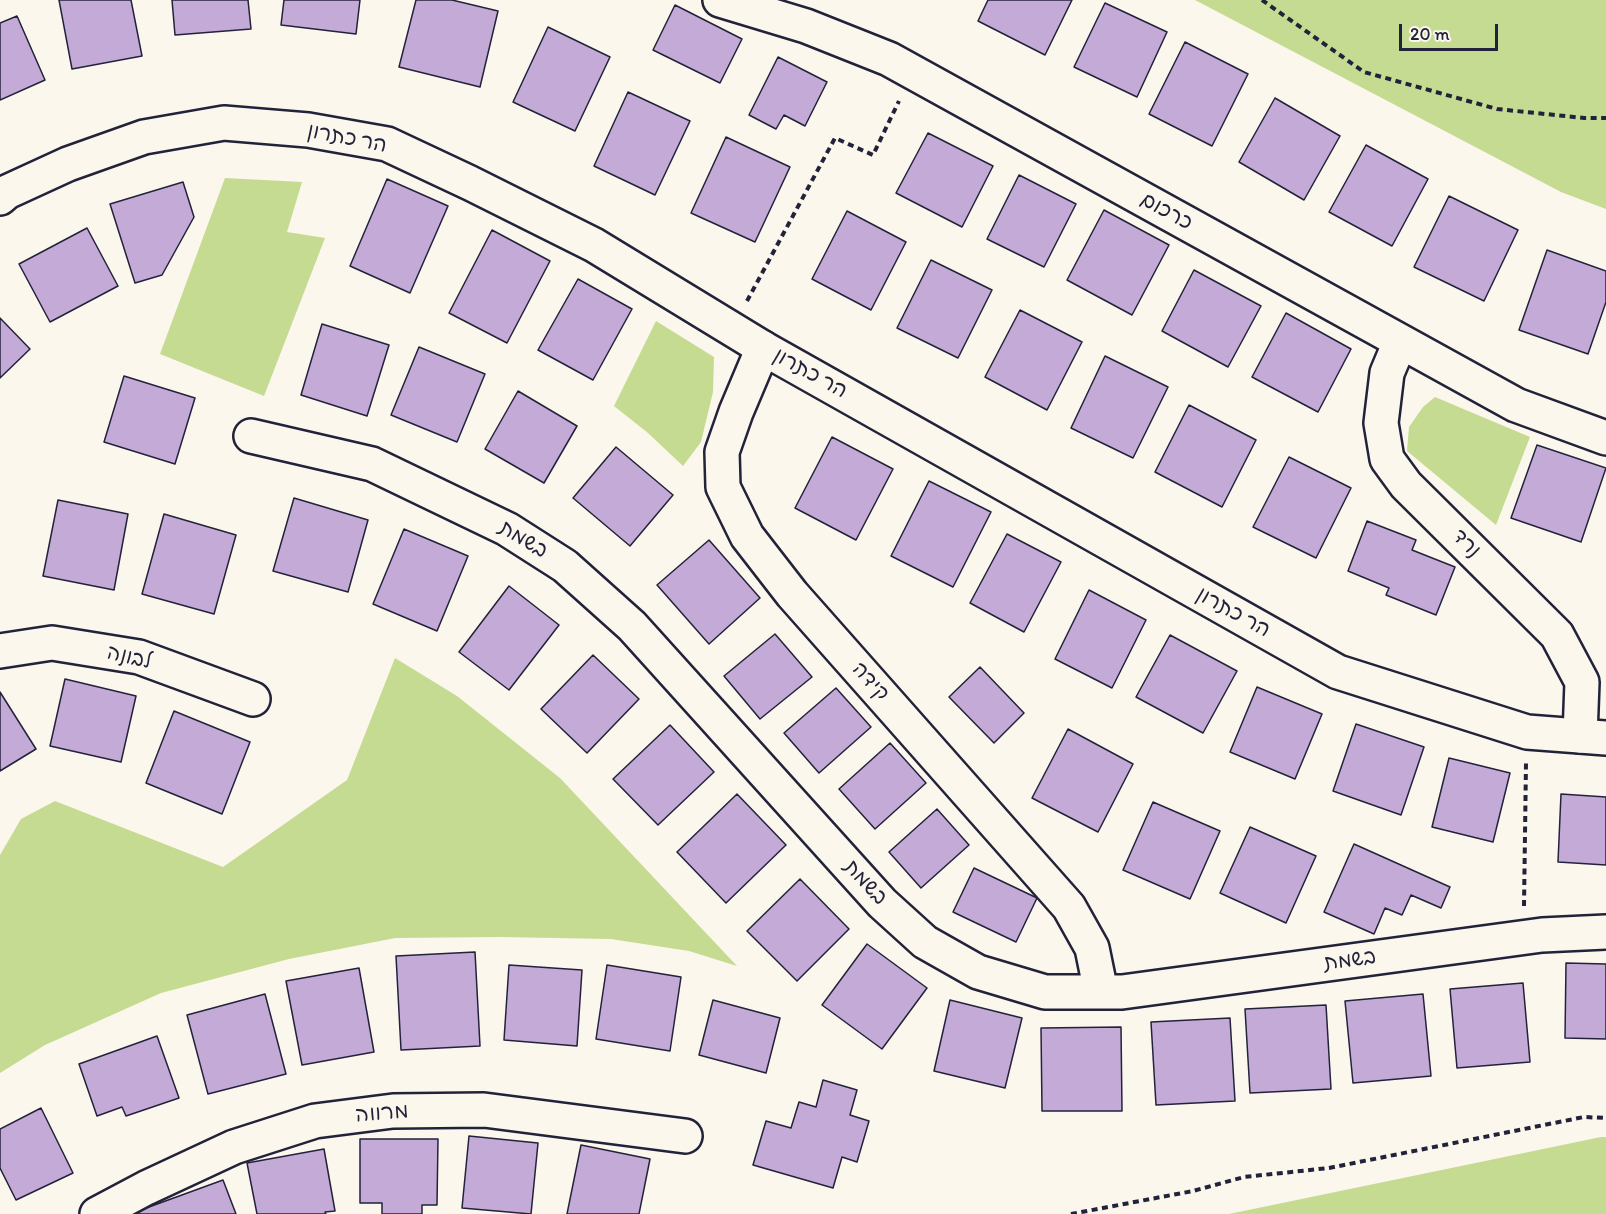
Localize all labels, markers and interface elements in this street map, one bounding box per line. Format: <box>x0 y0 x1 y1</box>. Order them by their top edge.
scale bar <box>1402 12 1501 50</box>
text: 20 m <box>1410 23 1450 45</box>
street label: הר כתרון <box>305 119 389 159</box>
street label: כרכום <box>1136 188 1196 236</box>
street label: הר כתרון <box>769 344 851 404</box>
street label: בשמת <box>494 516 552 564</box>
street label: נרד <box>1446 524 1486 564</box>
street label: הר כתרון <box>1192 583 1274 643</box>
street label: לבונה <box>104 641 154 675</box>
street label: קידה <box>846 657 894 707</box>
street label: בשמת <box>838 855 892 911</box>
street label: בשמת <box>1322 945 1378 977</box>
street label: מרווה <box>354 1099 410 1129</box>

